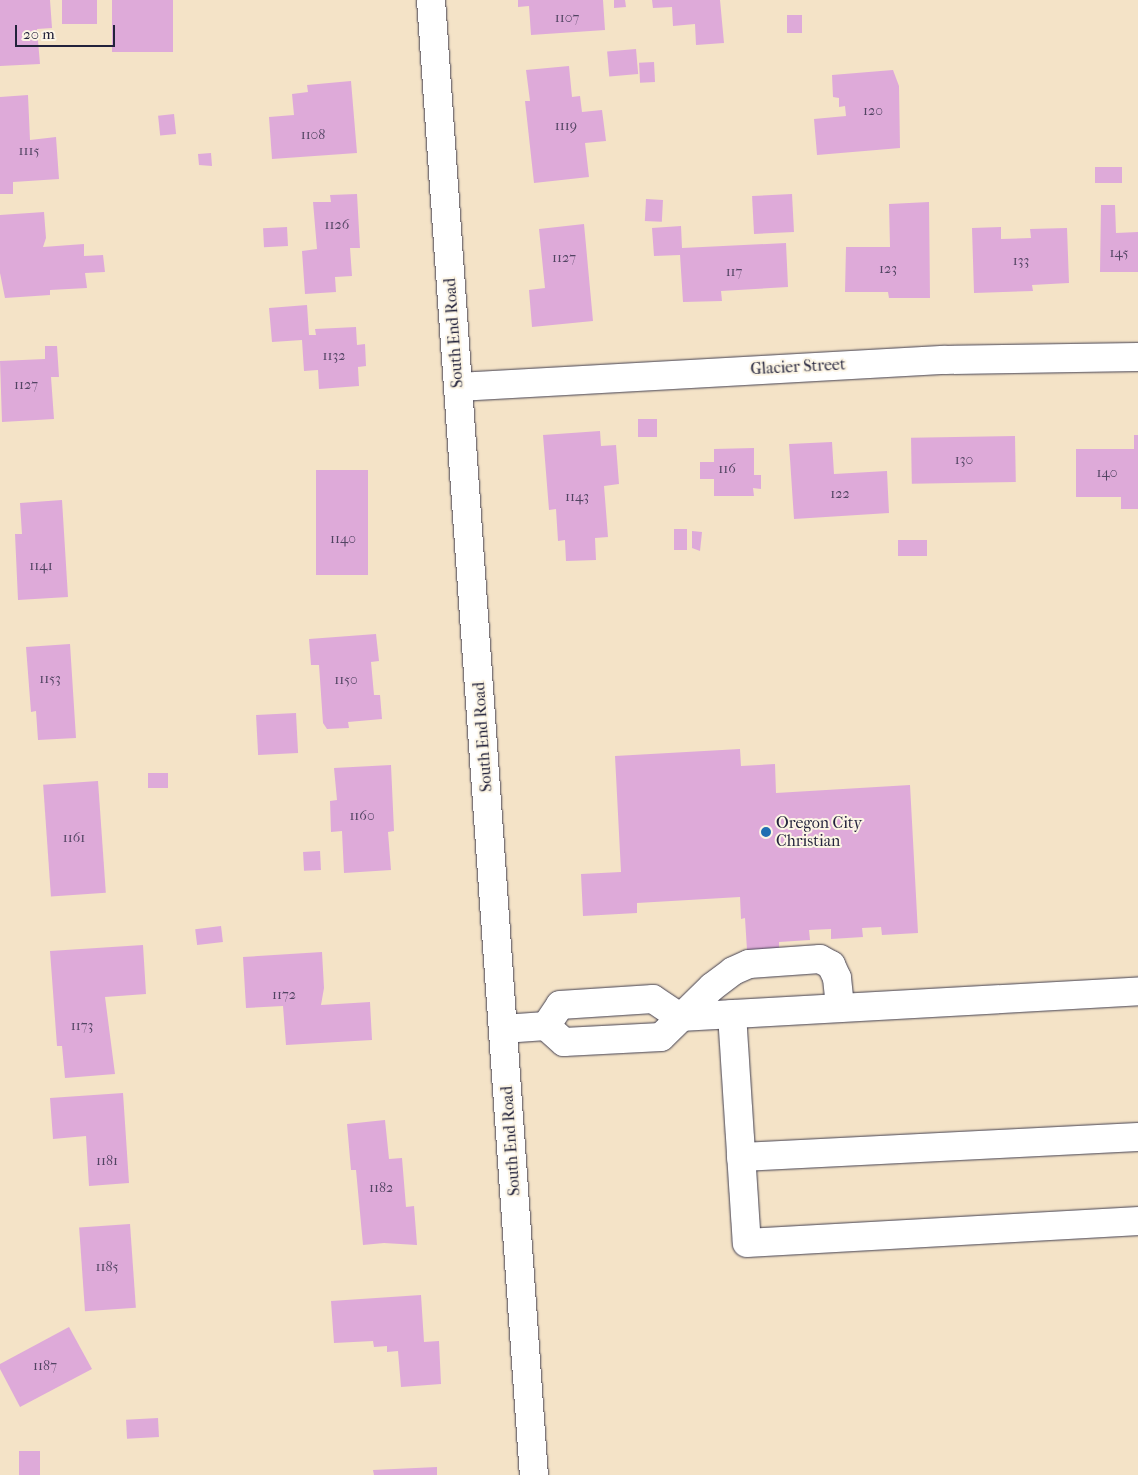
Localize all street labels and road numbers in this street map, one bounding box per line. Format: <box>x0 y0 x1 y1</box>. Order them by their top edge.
street label: South End Road <box>441 277 467 389</box>
street label: Glacier Street <box>750 355 846 379</box>
street label: South End Road <box>470 681 496 793</box>
street label: South End Road <box>498 1085 524 1197</box>

